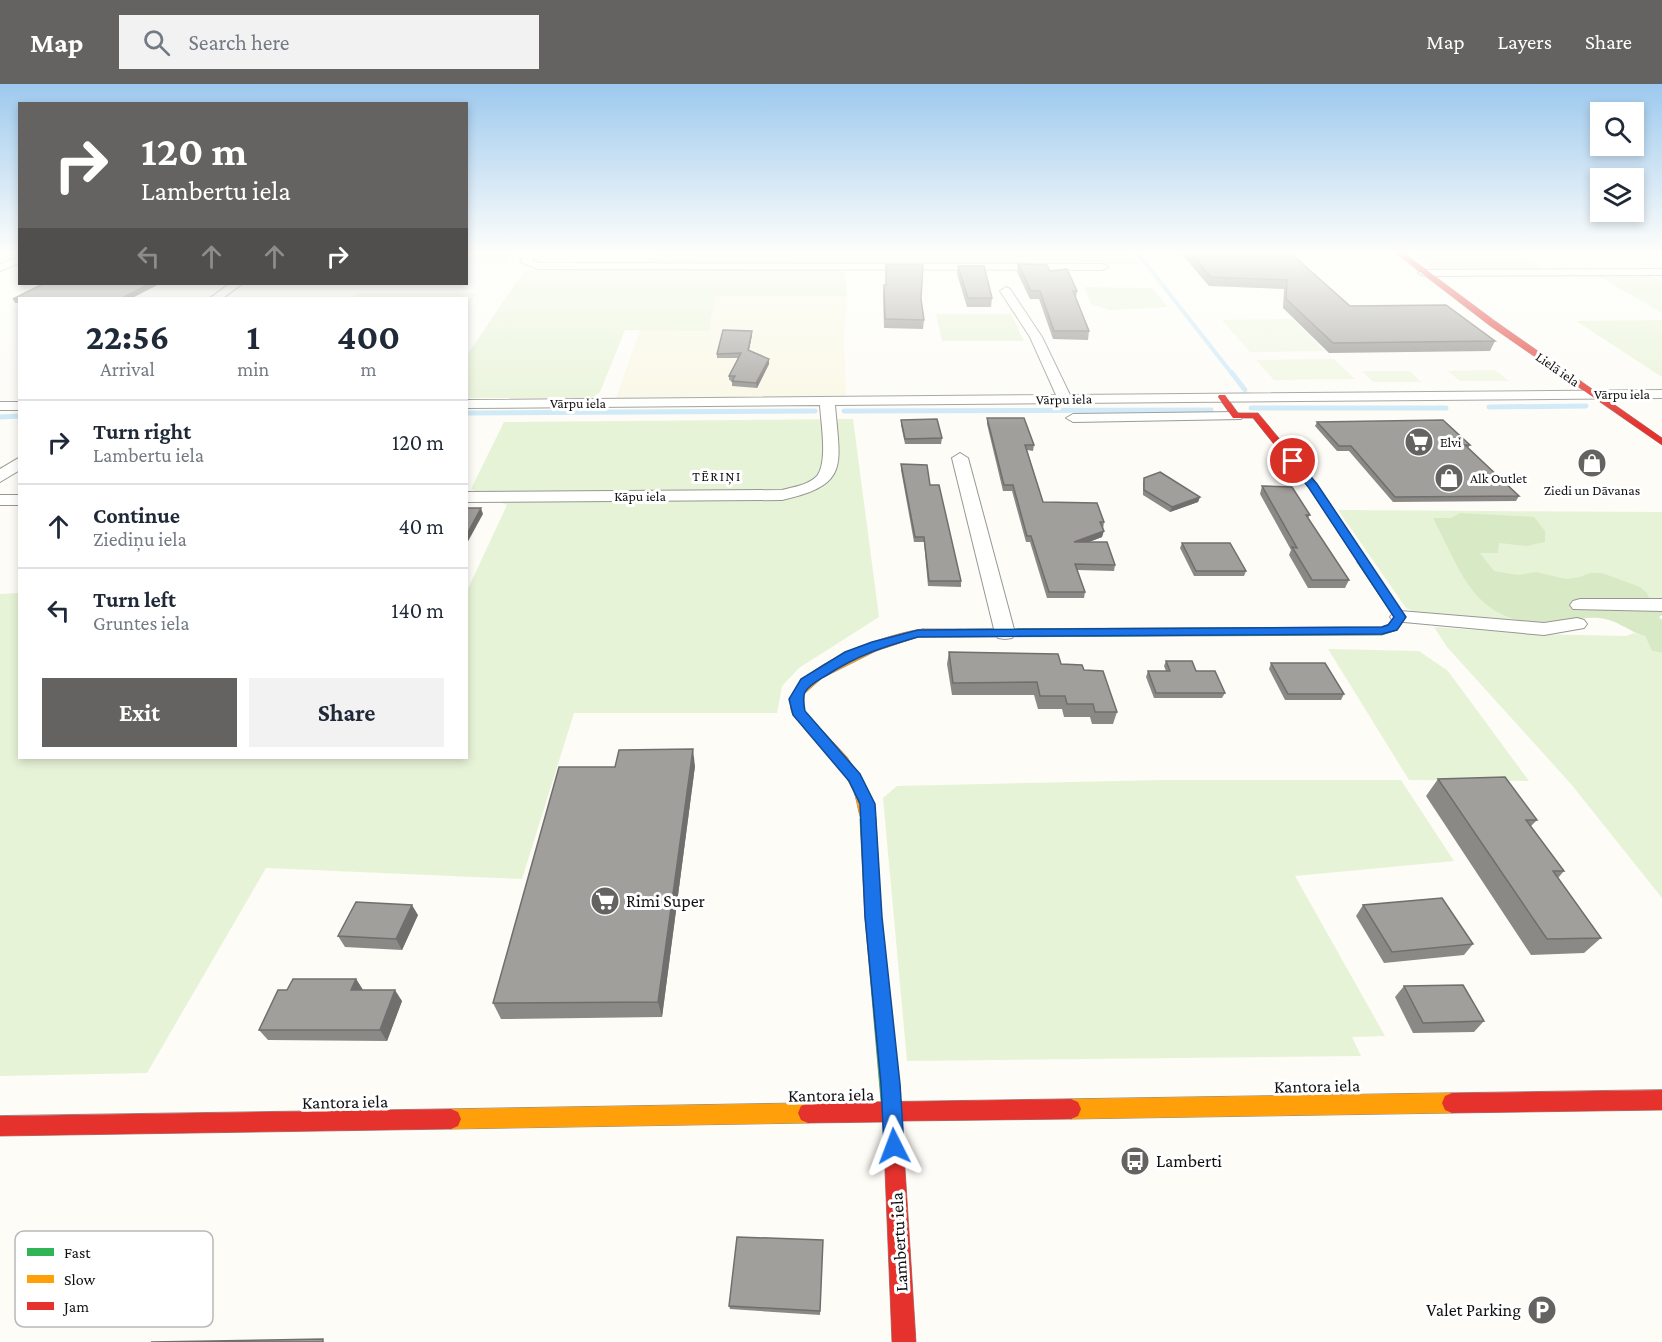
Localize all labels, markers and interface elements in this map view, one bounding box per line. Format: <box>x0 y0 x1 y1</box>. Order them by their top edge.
search box <box>119 15 539 69</box>
icon: search <box>140 26 173 59</box>
text: Map <box>30 27 83 58</box>
text: Search here <box>188 30 289 55</box>
text: Map <box>1426 30 1465 54</box>
text: Layers <box>1498 30 1552 54</box>
text: Share <box>1585 30 1632 54</box>
map controls <box>1590 102 1644 222</box>
button: search <box>1590 102 1644 156</box>
icon: right <box>42 126 120 204</box>
text: 120 m <box>141 127 247 174</box>
button: layers <box>1590 168 1644 222</box>
text: Lambertu iela <box>141 176 291 206</box>
icon: left <box>132 240 165 273</box>
icon: ahead <box>195 240 228 273</box>
icon: ahead <box>258 240 291 273</box>
icon: right <box>321 240 354 273</box>
text: 22:56 <box>86 317 169 357</box>
text: 1 <box>246 317 260 357</box>
text: 400 <box>337 317 400 357</box>
street label: Lielā iela <box>1533 348 1583 390</box>
text: Arrival <box>100 358 155 380</box>
text: min <box>237 358 269 380</box>
text: m <box>361 358 377 380</box>
street label: Vārpu iela <box>1594 386 1651 402</box>
street label: Vārpu iela <box>1036 391 1093 407</box>
street label: Vārpu iela <box>550 395 607 411</box>
text: Turn right <box>93 419 191 444</box>
icon: right <box>42 426 75 459</box>
supermarket icon: Elvi <box>1403 426 1435 458</box>
text: 120 m <box>392 430 444 455</box>
place label: Elvi <box>1440 434 1462 450</box>
pin <box>1267 435 1318 486</box>
text: Lambertu iela <box>93 444 204 466</box>
icon: arrive <box>1276 444 1309 477</box>
shop icon: Ziedi un Dāvanas <box>1576 447 1608 479</box>
shop icon: Alk Outlet <box>1433 462 1465 494</box>
district label: TĒRIŅI <box>692 468 742 485</box>
place label: Alk Outlet <box>1470 470 1527 486</box>
place label: Ziedi un Dāvanas <box>1544 482 1640 498</box>
street label: Kāpu iela <box>614 488 666 504</box>
text: Continue <box>93 503 180 528</box>
icon: ahead <box>42 510 75 543</box>
text: 40 m <box>399 514 444 539</box>
text: Ziediņu iela <box>93 528 187 550</box>
text: Turn left <box>93 587 176 612</box>
icon: left <box>42 594 75 627</box>
text: 140 m <box>391 598 444 623</box>
text: Gruntes iela <box>93 612 190 634</box>
button: Exit <box>42 678 237 747</box>
button: Share <box>249 678 444 747</box>
supermarket icon: Rimi Super <box>589 885 621 917</box>
place label: Rimi Super <box>626 891 706 911</box>
street label: Kantora iela <box>1274 1075 1360 1097</box>
street label: Kantora iela <box>788 1084 874 1106</box>
street label: Kantora iela <box>302 1091 388 1113</box>
position arrow <box>862 1114 926 1178</box>
bus stop icon: Lamberti <box>1119 1145 1151 1177</box>
place label: Lamberti <box>1156 1151 1222 1171</box>
street label: Lambertu iela <box>886 1192 912 1292</box>
legend <box>15 1231 213 1327</box>
text: Fast <box>64 1244 91 1261</box>
text: Slow <box>64 1271 96 1288</box>
parking icon: Valet Parking <box>1526 1294 1558 1326</box>
text: Jam <box>62 1298 89 1316</box>
place label: Valet Parking <box>1426 1300 1521 1320</box>

